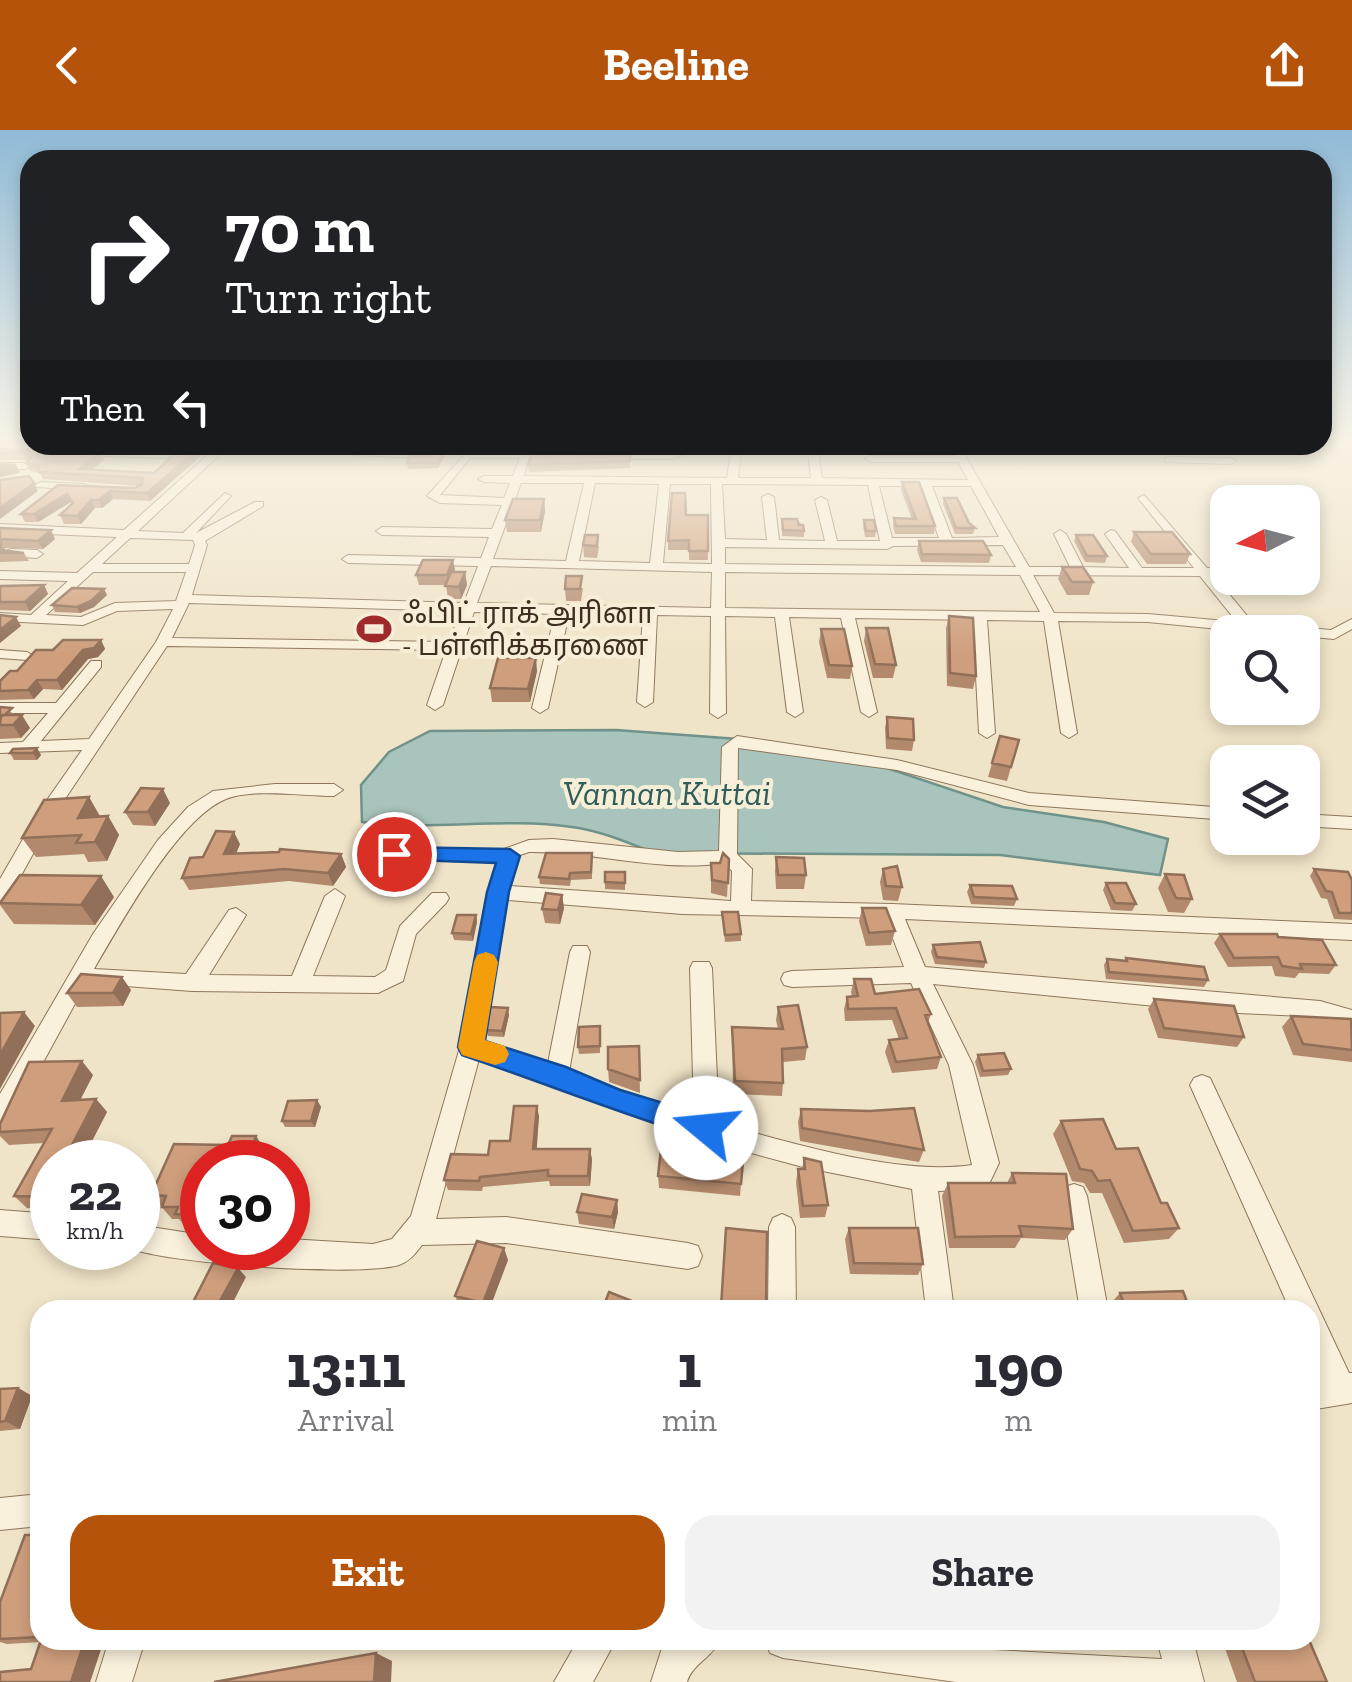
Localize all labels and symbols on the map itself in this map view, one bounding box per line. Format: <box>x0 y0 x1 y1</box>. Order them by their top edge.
north arrow <box>1210 485 1320 595</box>
place label: ஃபிட் ராக் அரினா - பள்ளிக்கரணை <box>402 597 655 662</box>
sports icon: ஃபிட் ராக் அரினா - பள்ளிக்கரணை <box>355 610 393 648</box>
water label: Vannan Kuttai <box>563 772 771 814</box>
pin <box>352 812 437 897</box>
position arrow <box>654 1076 758 1180</box>
speed limit sign: 30 <box>180 1140 310 1270</box>

